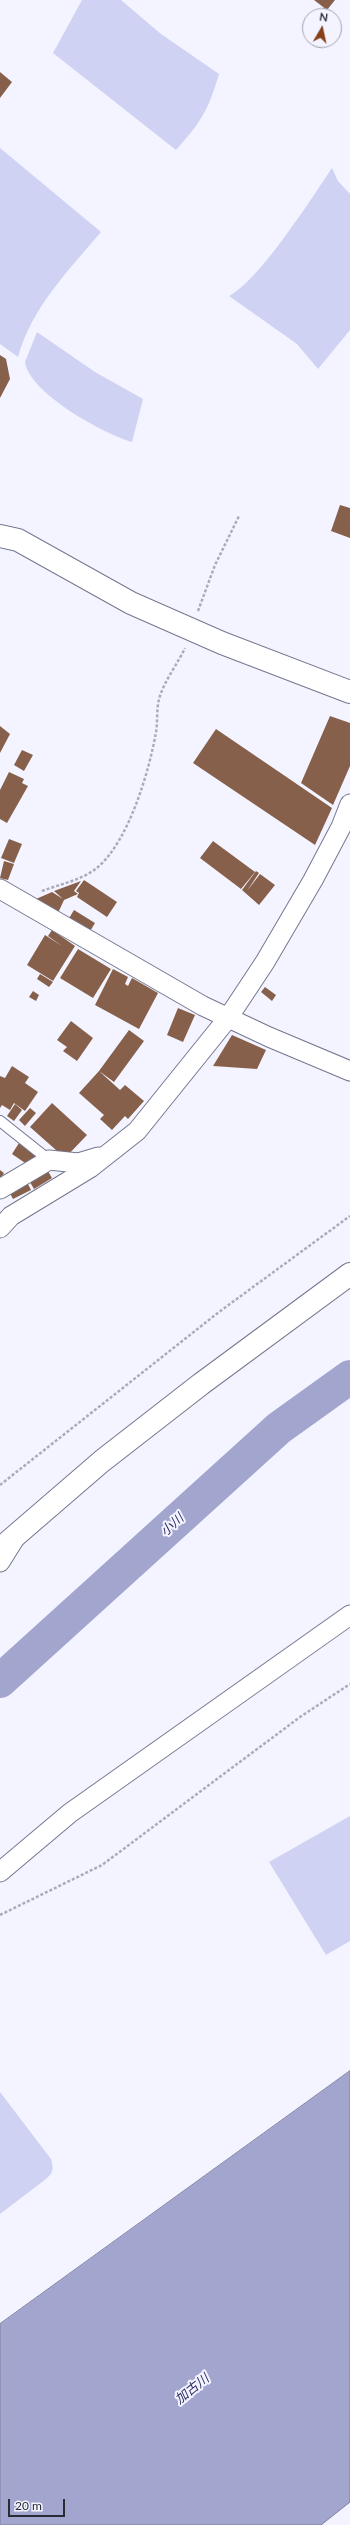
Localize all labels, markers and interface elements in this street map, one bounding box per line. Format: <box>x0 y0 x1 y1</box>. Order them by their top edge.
north arrow <box>302 8 342 48</box>
text: N <box>319 10 329 24</box>
water label: 小川 <box>157 1511 187 1539</box>
water label: 加古川 <box>172 2371 212 2407</box>
scale bar <box>10 2491 67 2517</box>
text: 20 m <box>15 2498 42 2513</box>

